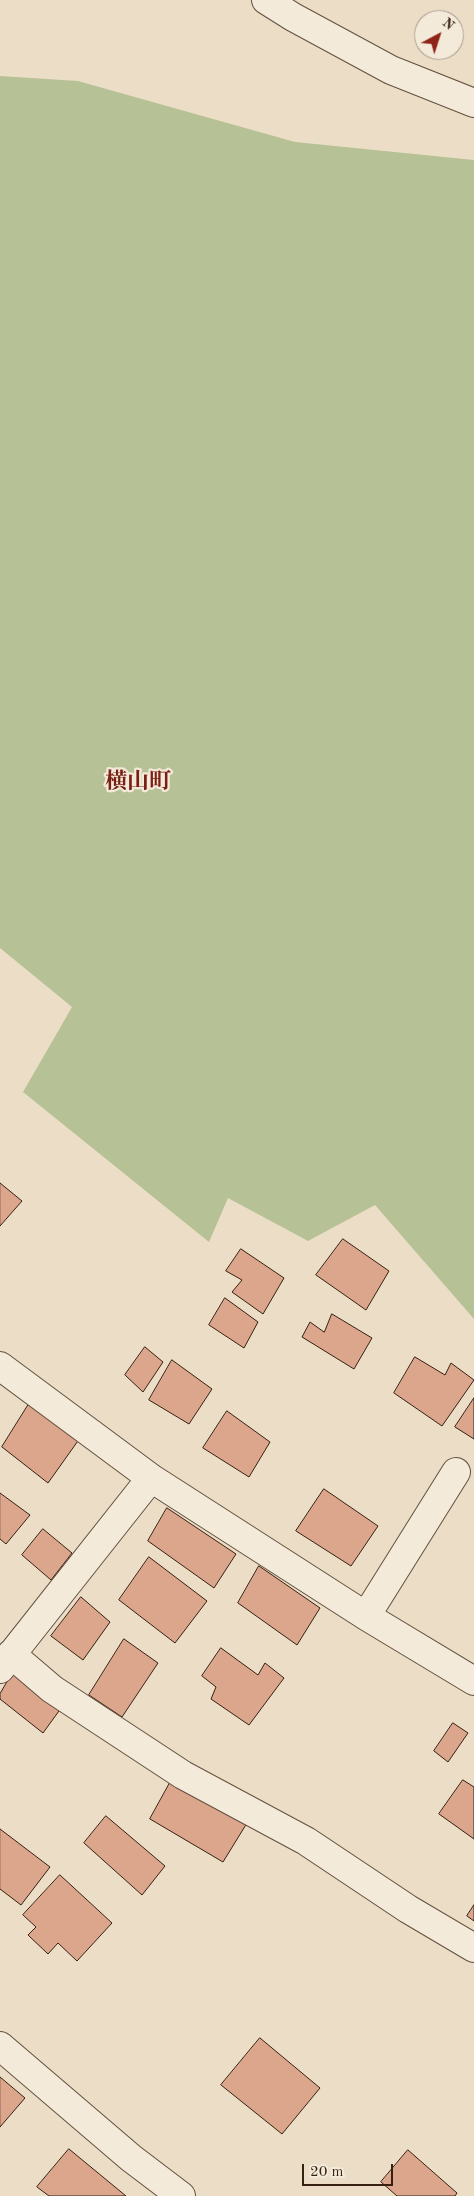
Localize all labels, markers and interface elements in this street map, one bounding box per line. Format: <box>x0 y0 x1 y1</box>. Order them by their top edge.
north arrow <box>414 10 464 60</box>
text: N <box>439 15 457 33</box>
district label: 横山町 <box>105 769 171 795</box>
scale bar <box>304 2154 395 2186</box>
text: 20 m <box>310 2165 344 2180</box>

